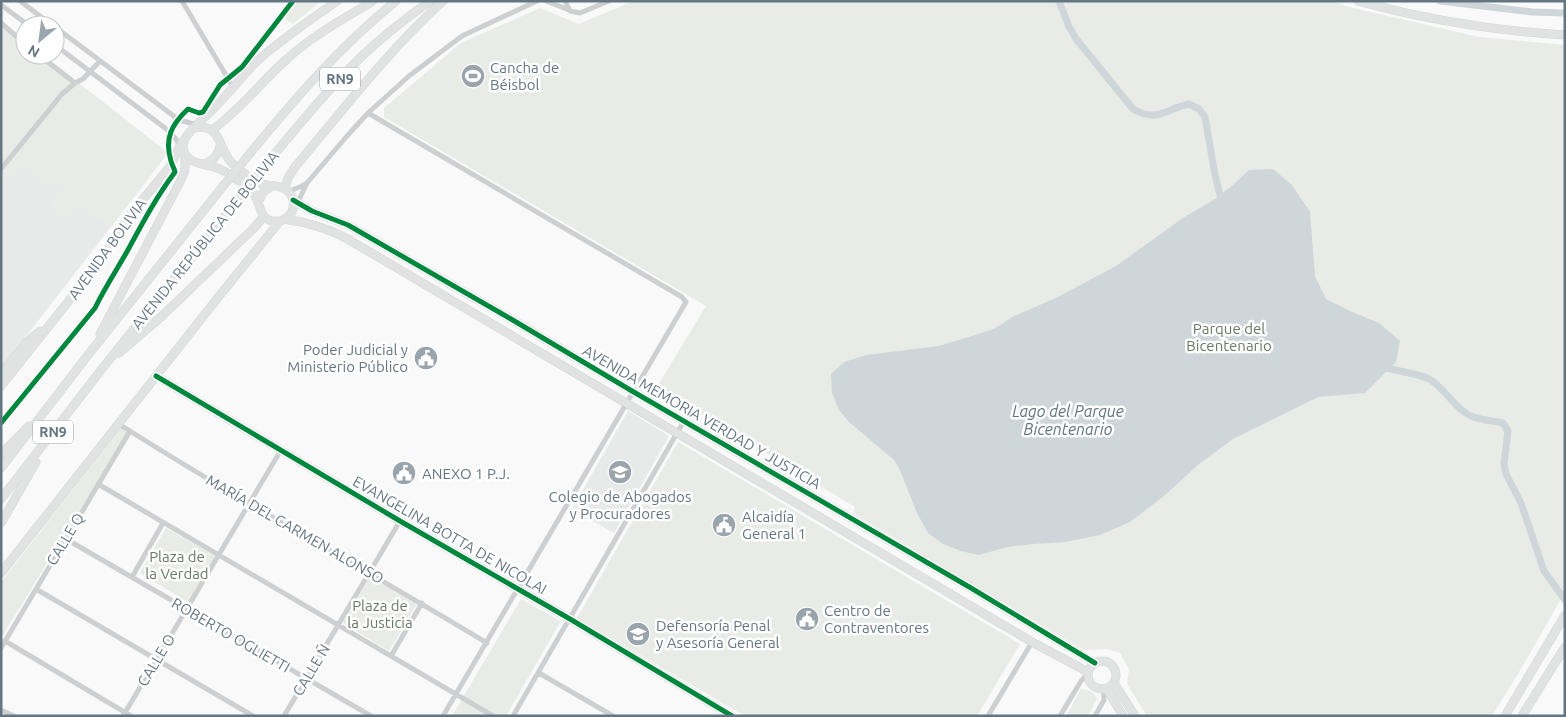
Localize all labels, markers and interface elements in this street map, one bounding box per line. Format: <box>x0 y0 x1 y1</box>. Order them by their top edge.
north arrow <box>15 15 65 65</box>
text: N <box>25 42 42 61</box>
place label: Cancha de Béisbol <box>490 59 559 93</box>
sports icon: Cancha de Béisbol <box>460 63 486 89</box>
road number: RN9 <box>320 68 360 90</box>
street label: AVENIDA REPÚBLICA DE BOLIVIA <box>128 147 282 332</box>
street label: AVENIDA BOLIVIA <box>65 195 150 303</box>
park label: Parque del Bicentenario <box>1186 320 1272 354</box>
place label: Poder Judicial y Ministerio Público <box>287 341 408 375</box>
street label: AVENIDA MEMORIA VERDAD Y JUSTICIA <box>580 342 824 492</box>
public building icon: Poder Judicial y Ministerio Público <box>413 345 439 371</box>
water label: Lago del Parque Bicentenario <box>1012 402 1124 438</box>
road number: RN9 <box>33 421 73 444</box>
school or university icon: Colegio de Abogados y Procuradores <box>607 459 633 485</box>
public building icon: ANEXO 1 P.J. <box>391 460 417 486</box>
place label: ANEXO 1 P.J. <box>422 465 510 482</box>
street label: MARÍA DEL CARMEN ALONSO <box>203 471 387 587</box>
street label: EVANGELINA BOTTA DE NICOLAI <box>350 472 550 598</box>
place label: Colegio de Abogados y Procuradores <box>549 488 691 522</box>
place label: Alcaidía General 1 <box>742 508 806 542</box>
street label: CALLE Q <box>43 510 87 568</box>
public building icon: Alcaidía General 1 <box>711 512 737 538</box>
park label: Plaza de la Verdad <box>145 548 209 582</box>
street label: ROBERTO OGLIETTI <box>169 594 293 676</box>
park label: Plaza de la Justicia <box>347 597 413 631</box>
place label: Centro de Contraventores <box>824 602 929 636</box>
public building icon: Centro de Contraventores <box>794 606 820 632</box>
place label: Defensoría Penal y Asesoría General <box>656 617 780 651</box>
school or university icon: Defensoría Penal y Asesoría General <box>625 621 651 647</box>
street label: CALLE O <box>134 631 178 689</box>
street label: CALLE Ñ <box>289 641 333 699</box>

